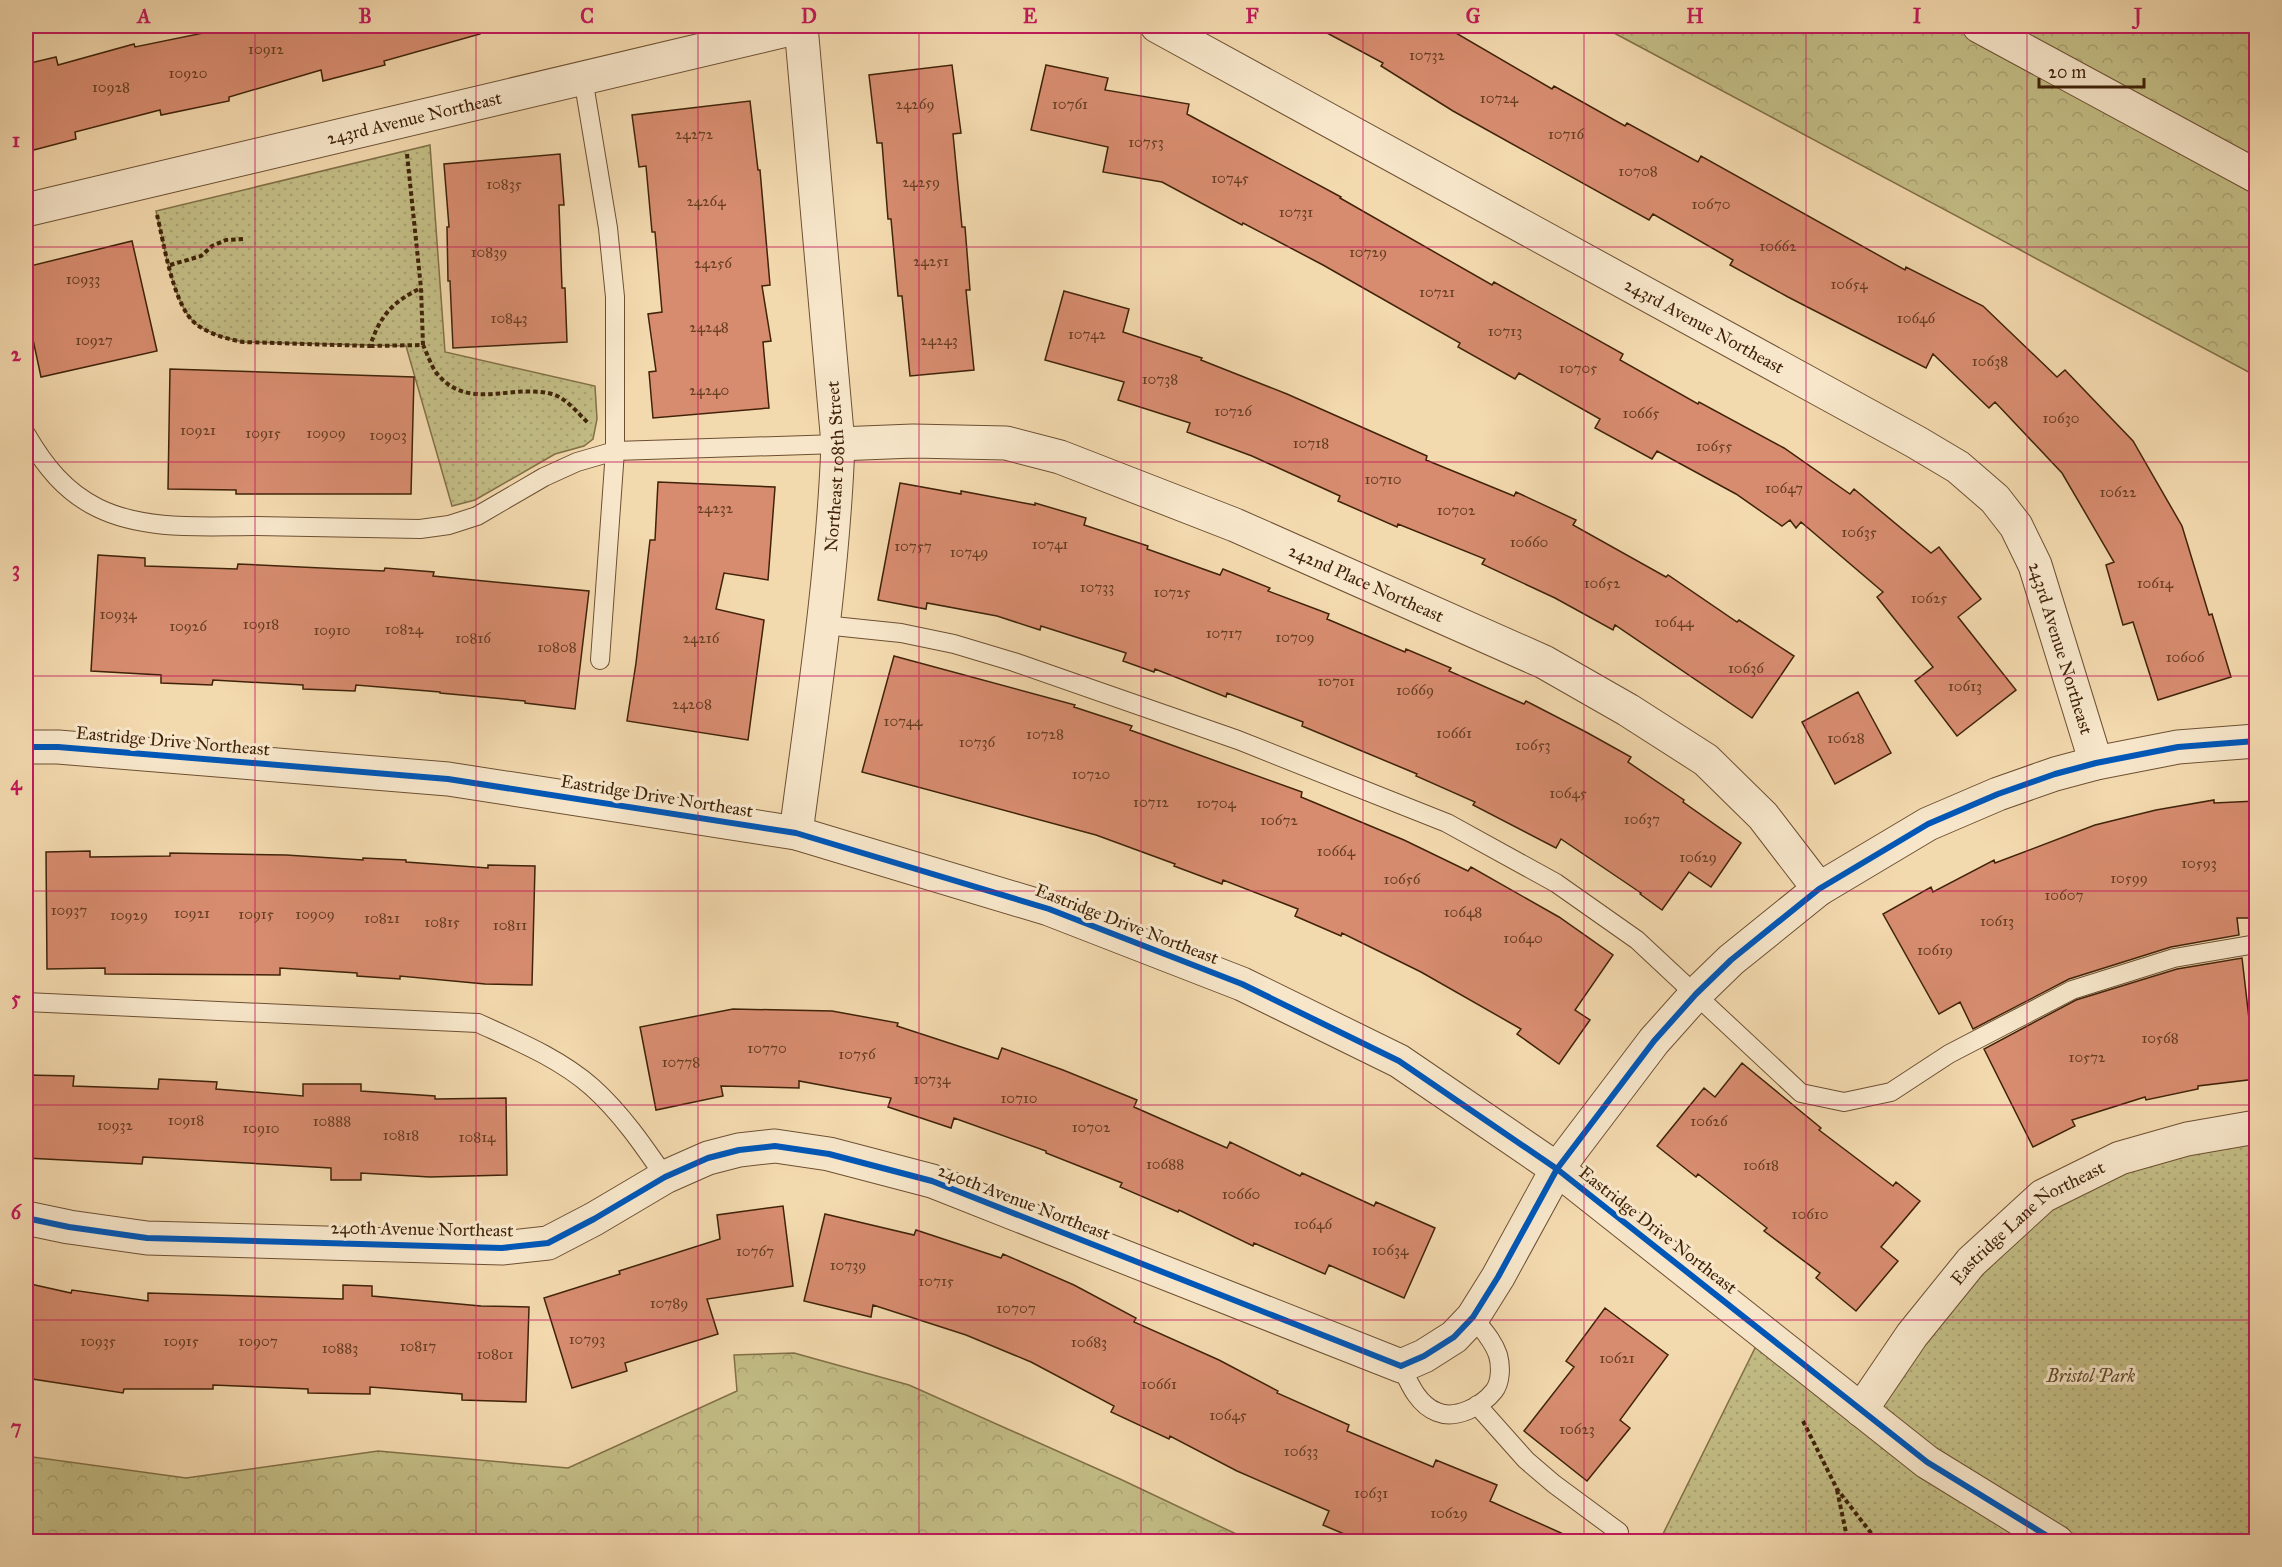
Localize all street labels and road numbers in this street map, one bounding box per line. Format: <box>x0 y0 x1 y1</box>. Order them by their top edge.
street label: 243rd Avenue Northeast <box>325 87 504 149</box>
street label: 243rd Avenue Northeast <box>1620 273 1789 379</box>
street label: Northeast 108th Street <box>820 379 849 553</box>
street label: 242nd Place Northeast <box>1285 539 1448 627</box>
street label: 243rd Avenue Northeast <box>2024 559 2098 738</box>
street label: Eastridge Drive Northeast <box>75 722 271 761</box>
street label: Eastridge Drive Northeast <box>559 770 755 823</box>
street label: Eastridge Drive Northeast <box>1032 879 1222 970</box>
street label: Eastridge Lane Northeast <box>1946 1156 2109 1289</box>
street label: 240th Avenue Northeast <box>935 1159 1114 1245</box>
street label: Eastridge Drive Northeast <box>1574 1161 1742 1300</box>
street label: 240th Avenue Northeast <box>330 1216 514 1242</box>

